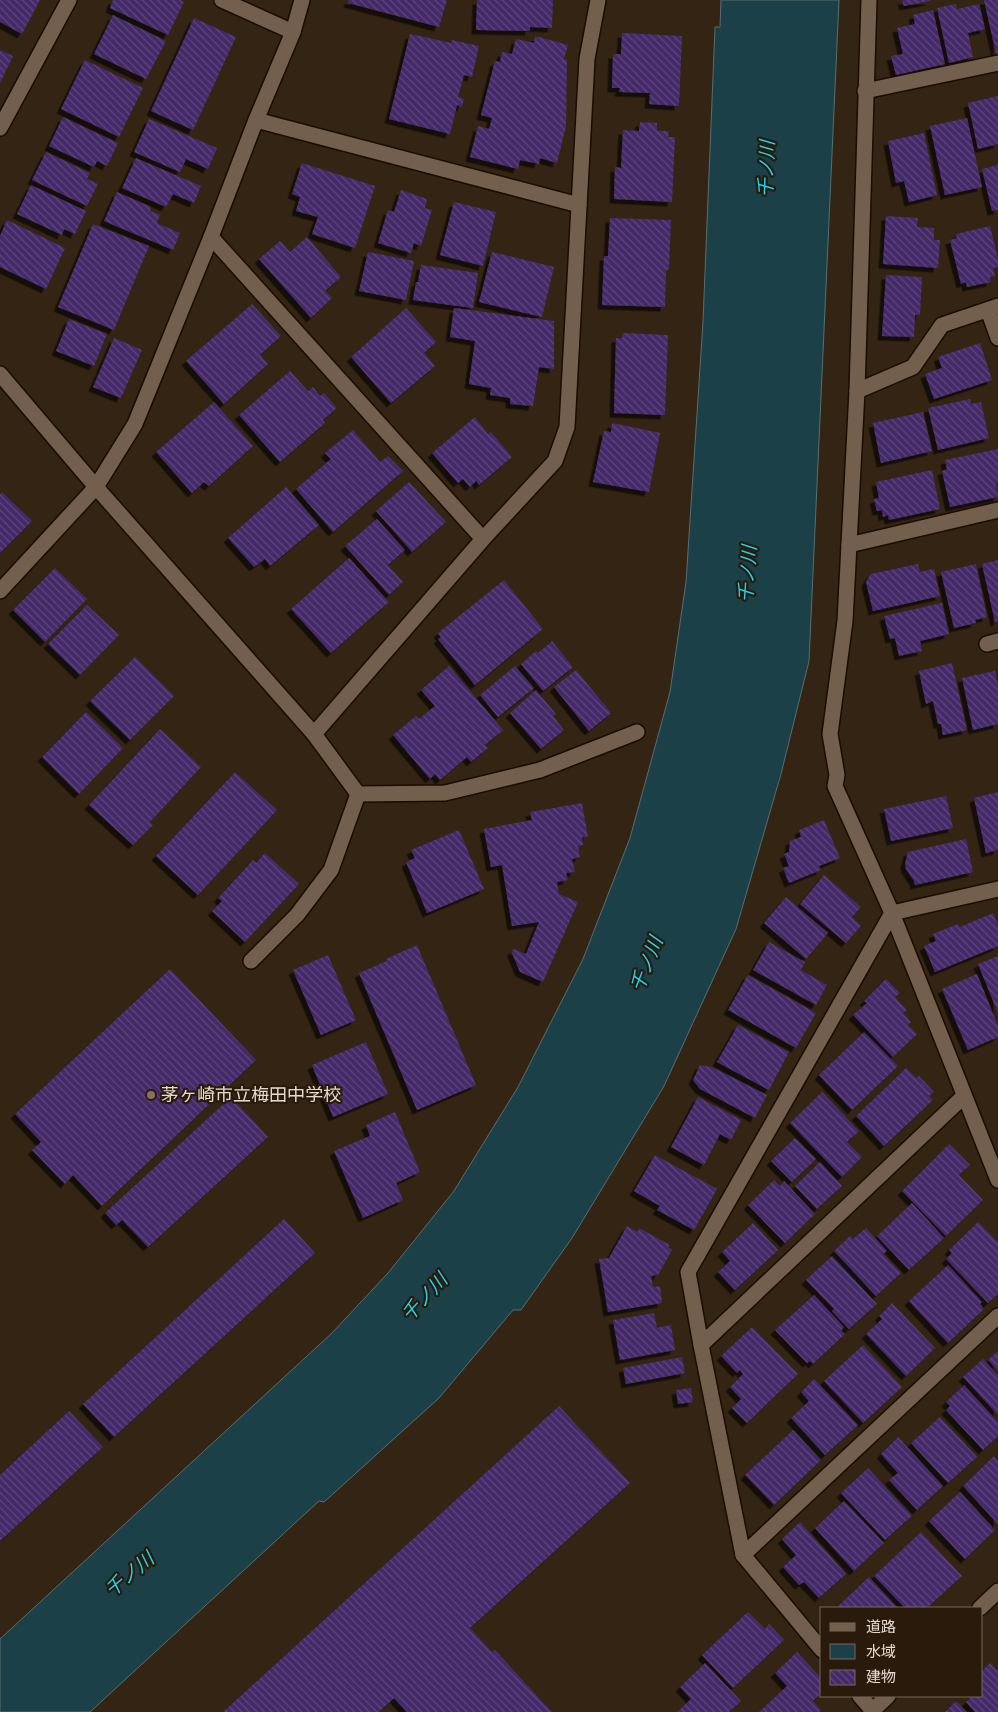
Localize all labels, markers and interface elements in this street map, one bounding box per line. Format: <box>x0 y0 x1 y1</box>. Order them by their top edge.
water label: 千ノ川 <box>753 138 779 198</box>
water label: 千ノ川 <box>733 543 761 603</box>
water label: 千ノ川 <box>625 931 668 995</box>
place label: 茅ヶ崎市立梅田中学校 <box>161 1083 341 1106</box>
marker: 茅ヶ崎市立梅田中学校 <box>145 1089 157 1101</box>
water label: 千ノ川 <box>396 1267 454 1326</box>
water label: 千ノ川 <box>99 1545 160 1602</box>
legend <box>820 1607 983 1697</box>
text: 道路 <box>866 1617 896 1636</box>
text: 水域 <box>866 1642 896 1661</box>
text: 建物 <box>866 1667 896 1686</box>

